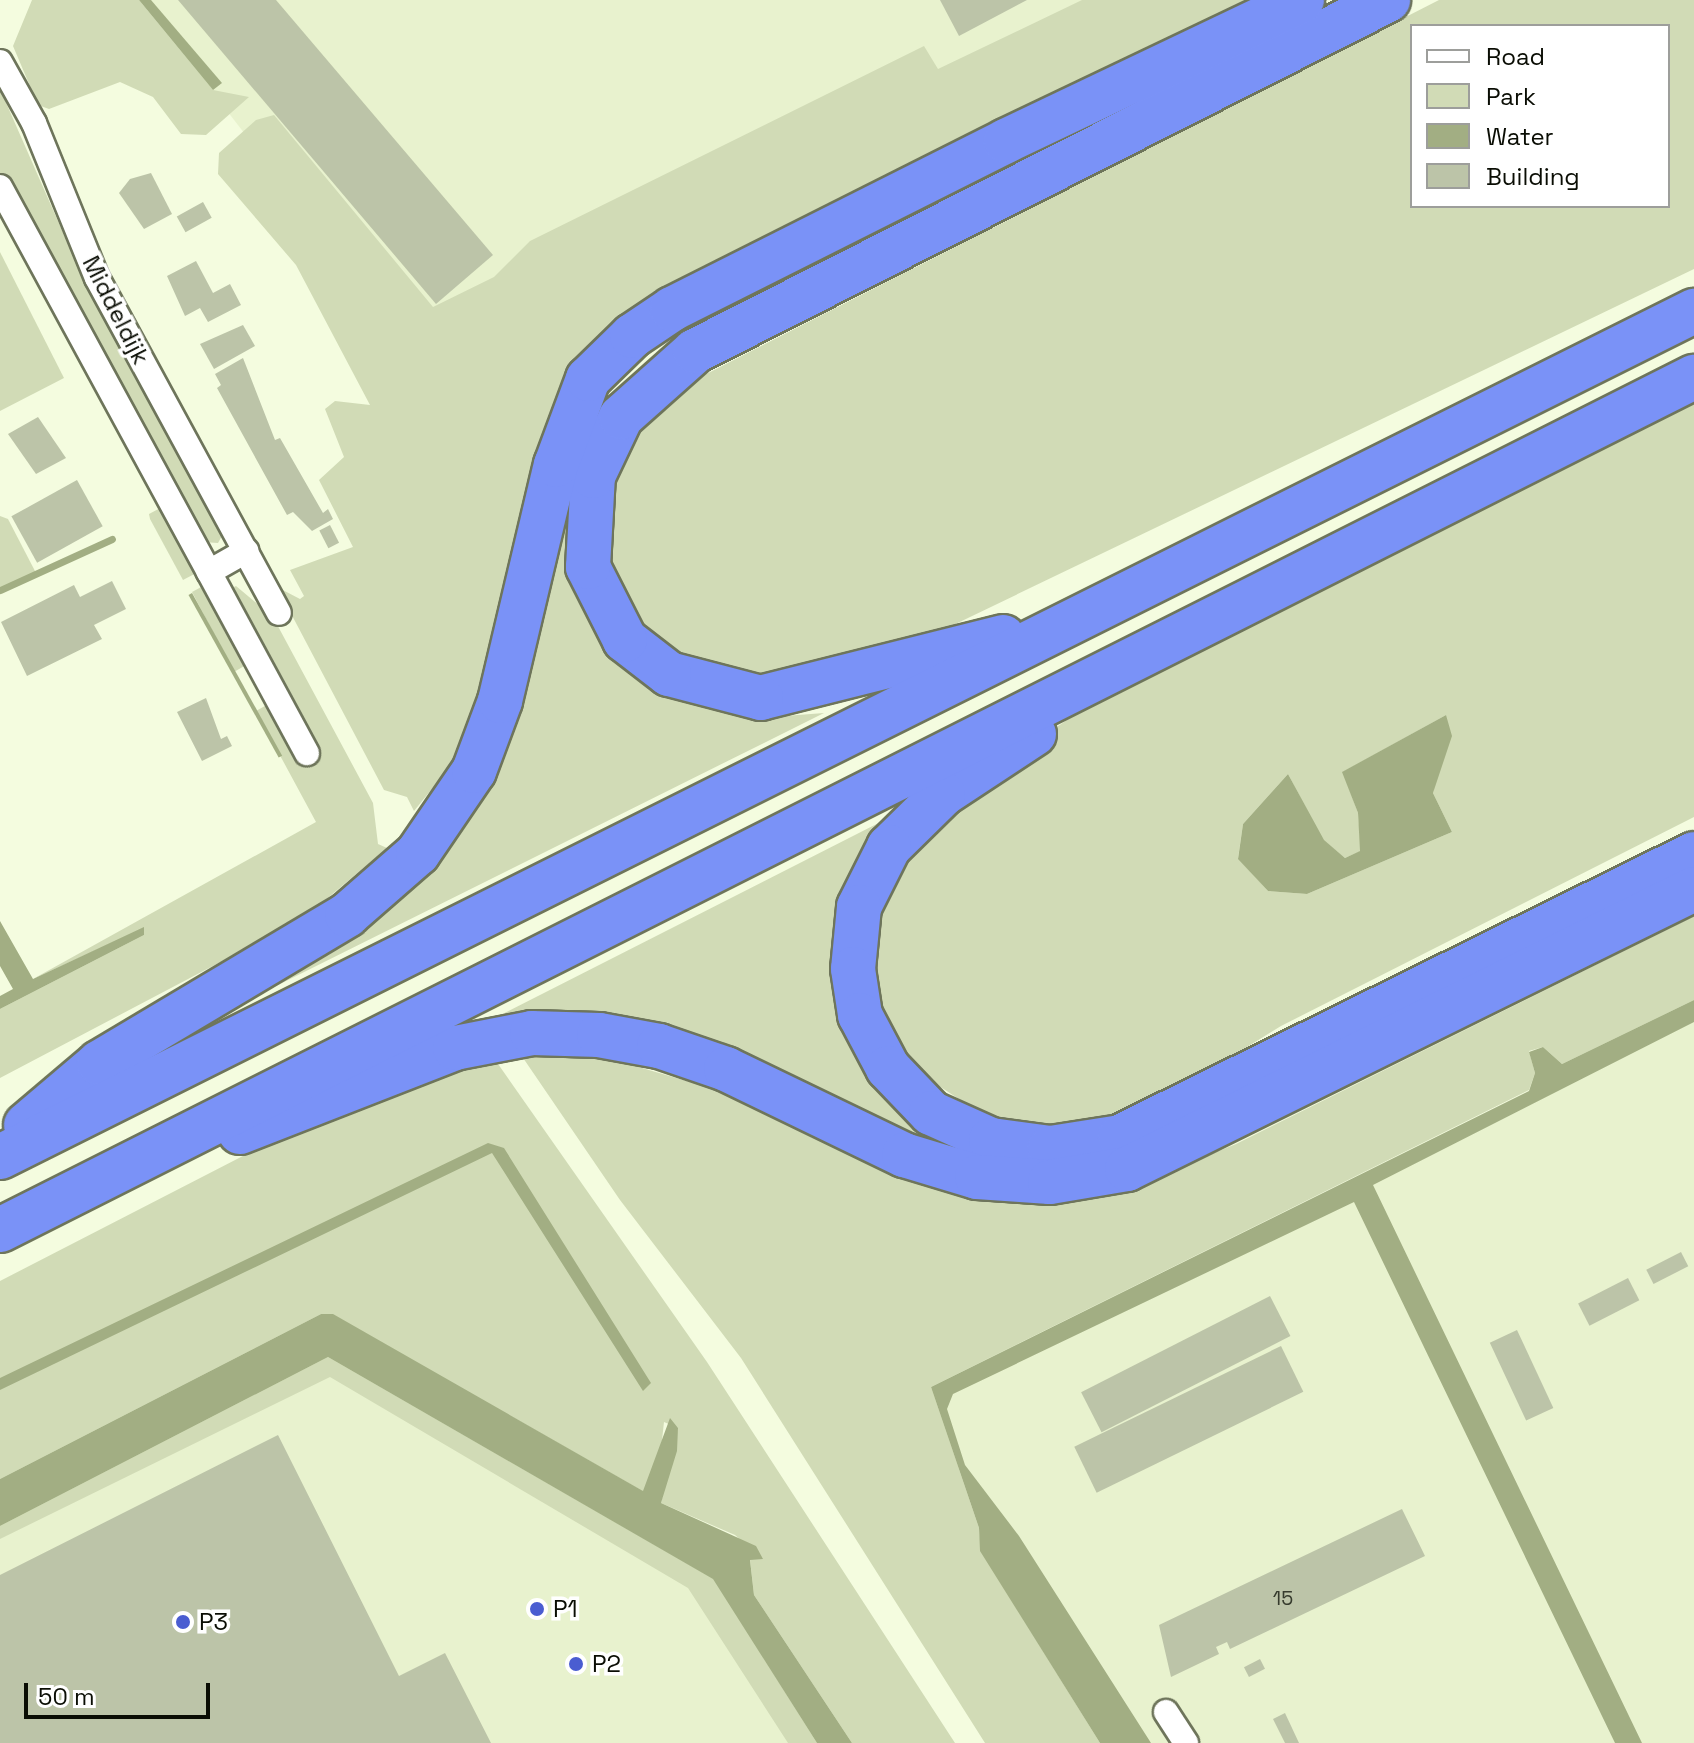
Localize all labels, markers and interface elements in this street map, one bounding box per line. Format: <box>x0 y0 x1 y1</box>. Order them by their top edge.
legend <box>1410 24 1670 208</box>
text: Road <box>1486 41 1545 72</box>
text: Park <box>1486 81 1536 112</box>
text: Water <box>1486 121 1554 152</box>
text: Building <box>1486 161 1580 192</box>
street label: Middeldijk <box>76 251 156 369</box>
house number: 15 <box>1273 1586 1293 1610</box>
place label: P1 <box>553 1595 577 1623</box>
marker: P1 <box>528 1600 546 1618</box>
place label: P3 <box>199 1608 228 1636</box>
marker: P3 <box>174 1613 192 1631</box>
place label: P2 <box>592 1650 621 1678</box>
marker: P2 <box>567 1655 585 1673</box>
scale bar <box>28 1667 214 1717</box>
text: 50 m <box>38 1681 95 1712</box>

